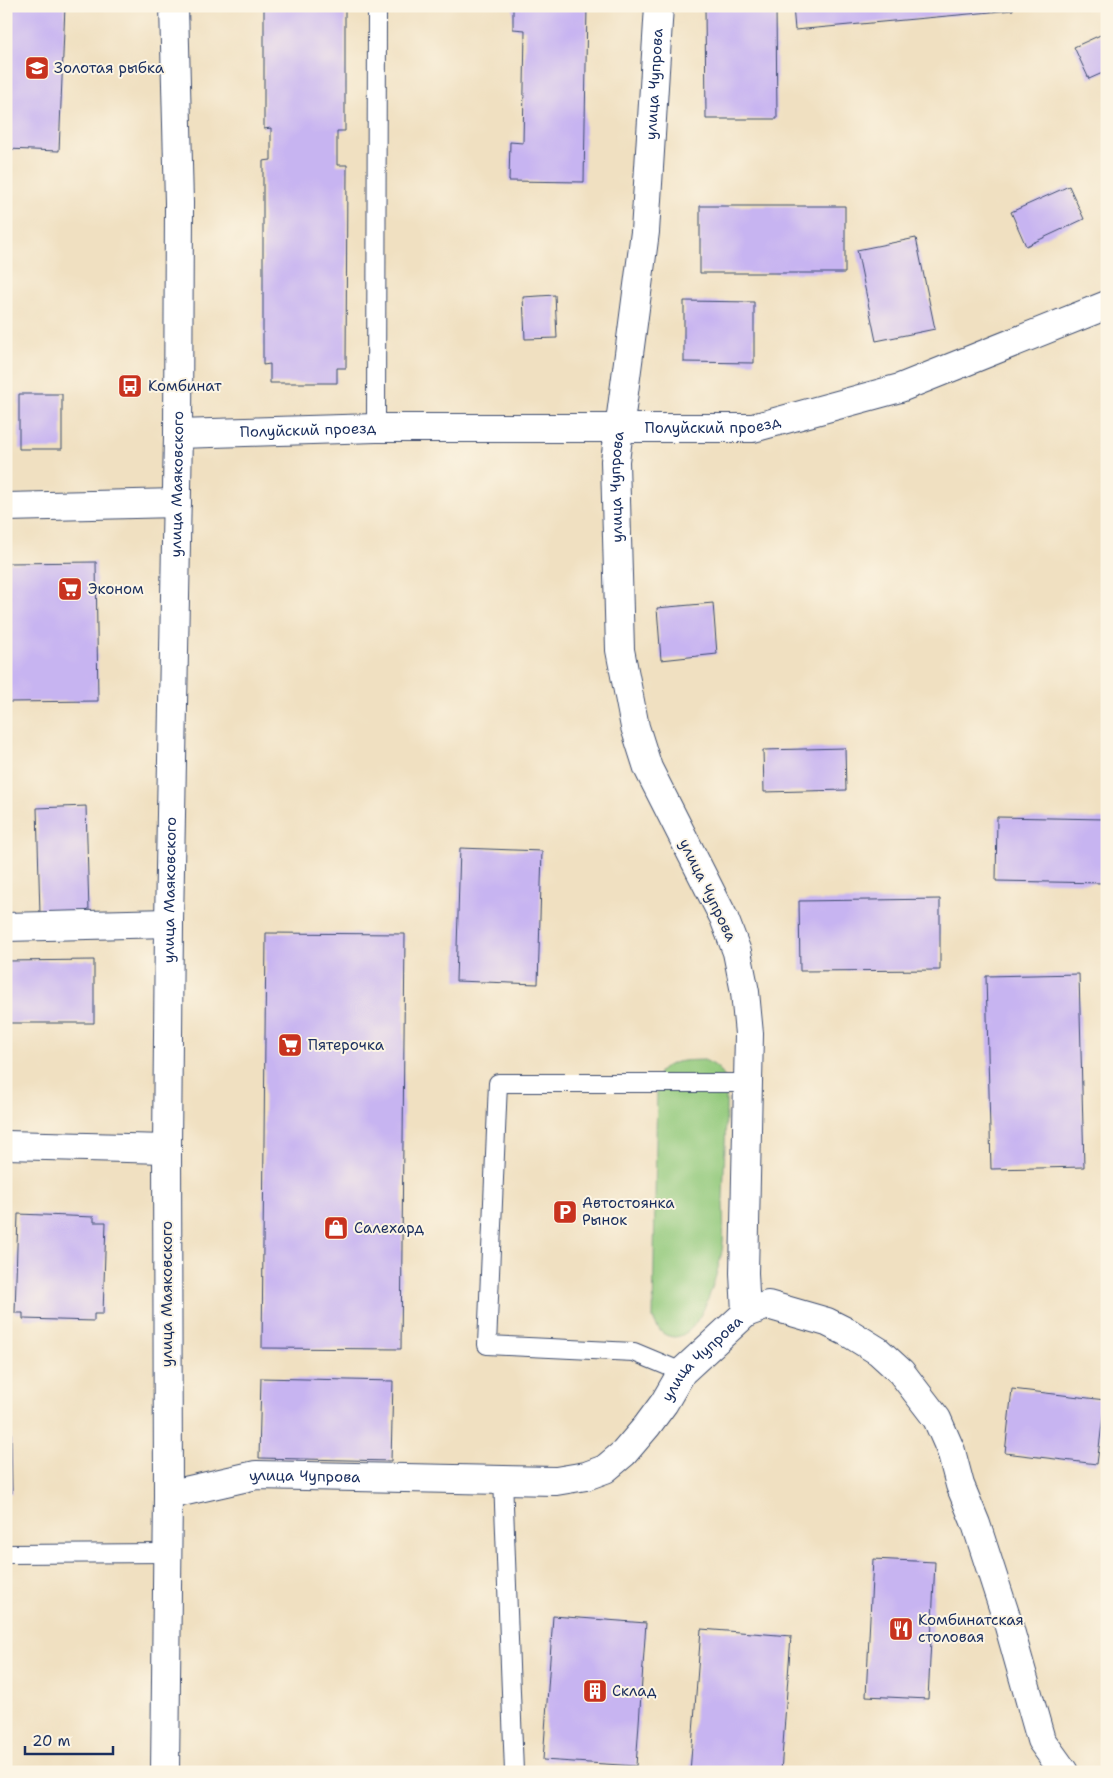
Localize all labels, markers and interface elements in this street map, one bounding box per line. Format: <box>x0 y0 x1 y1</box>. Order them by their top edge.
street label: улица Чупрова <box>641 27 668 140</box>
school or university icon: Золотая рыбка <box>24 55 50 81</box>
place label: Золотая рыбка <box>54 58 165 78</box>
bus stop icon: Комбинат <box>117 373 143 399</box>
place label: Комбинат <box>148 376 222 396</box>
street label: улица Маяковского <box>166 411 188 557</box>
street label: Полуйский проезд <box>645 411 783 438</box>
street label: Полуйский проезд <box>240 418 377 442</box>
street label: улица Чупрова <box>605 429 629 543</box>
supermarket icon: Эконом <box>57 576 83 602</box>
place label: Эконом <box>88 579 144 599</box>
street label: улица Маяковского <box>159 817 181 963</box>
street label: улица Чупрова <box>675 836 742 945</box>
supermarket icon: Пятерочка <box>277 1032 303 1058</box>
place label: Пятерочка <box>308 1035 385 1055</box>
place label: Автостоянка Рынок <box>582 1193 675 1230</box>
parking icon: Автостоянка Рынок <box>552 1199 578 1225</box>
shop icon: Салехард <box>323 1215 349 1241</box>
place label: Салехард <box>354 1218 424 1238</box>
street label: улица Маяковского <box>157 1221 177 1367</box>
street label: улица Чупрова <box>657 1311 747 1405</box>
street label: улица Чупрова <box>247 1465 361 1487</box>
place label: Комбинатская столовая <box>918 1610 1024 1647</box>
restaurant icon: Комбинатская столовая <box>888 1616 914 1642</box>
building icon: Склад <box>582 1678 608 1704</box>
place label: Склад <box>612 1681 657 1701</box>
scale bar <box>25 1723 112 1755</box>
text: 20 m <box>32 1731 71 1751</box>

